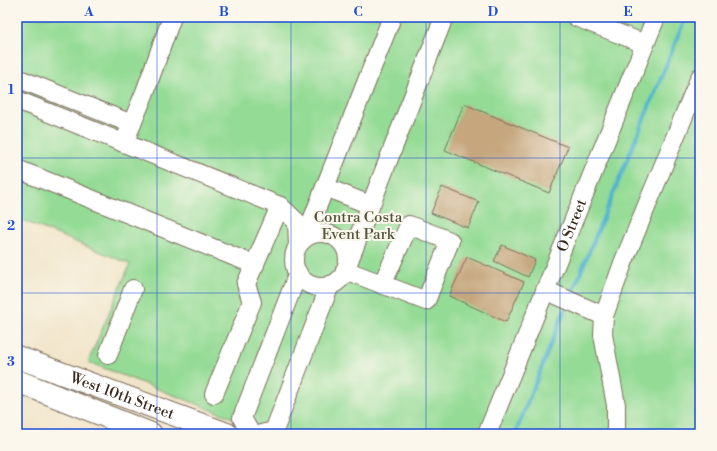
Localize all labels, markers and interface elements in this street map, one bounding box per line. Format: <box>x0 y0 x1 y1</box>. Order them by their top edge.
text: A <box>83 4 94 20</box>
text: B <box>219 4 229 20</box>
text: C <box>353 4 363 20</box>
text: D <box>488 4 498 20</box>
text: E <box>623 4 633 20</box>
text: 1 <box>8 82 15 98</box>
street label: O Street <box>552 196 591 255</box>
park label: Contra Costa Event Park <box>314 208 403 244</box>
text: 2 <box>7 218 15 234</box>
text: 3 <box>7 354 15 370</box>
street label: West 10th Street <box>66 367 178 424</box>

